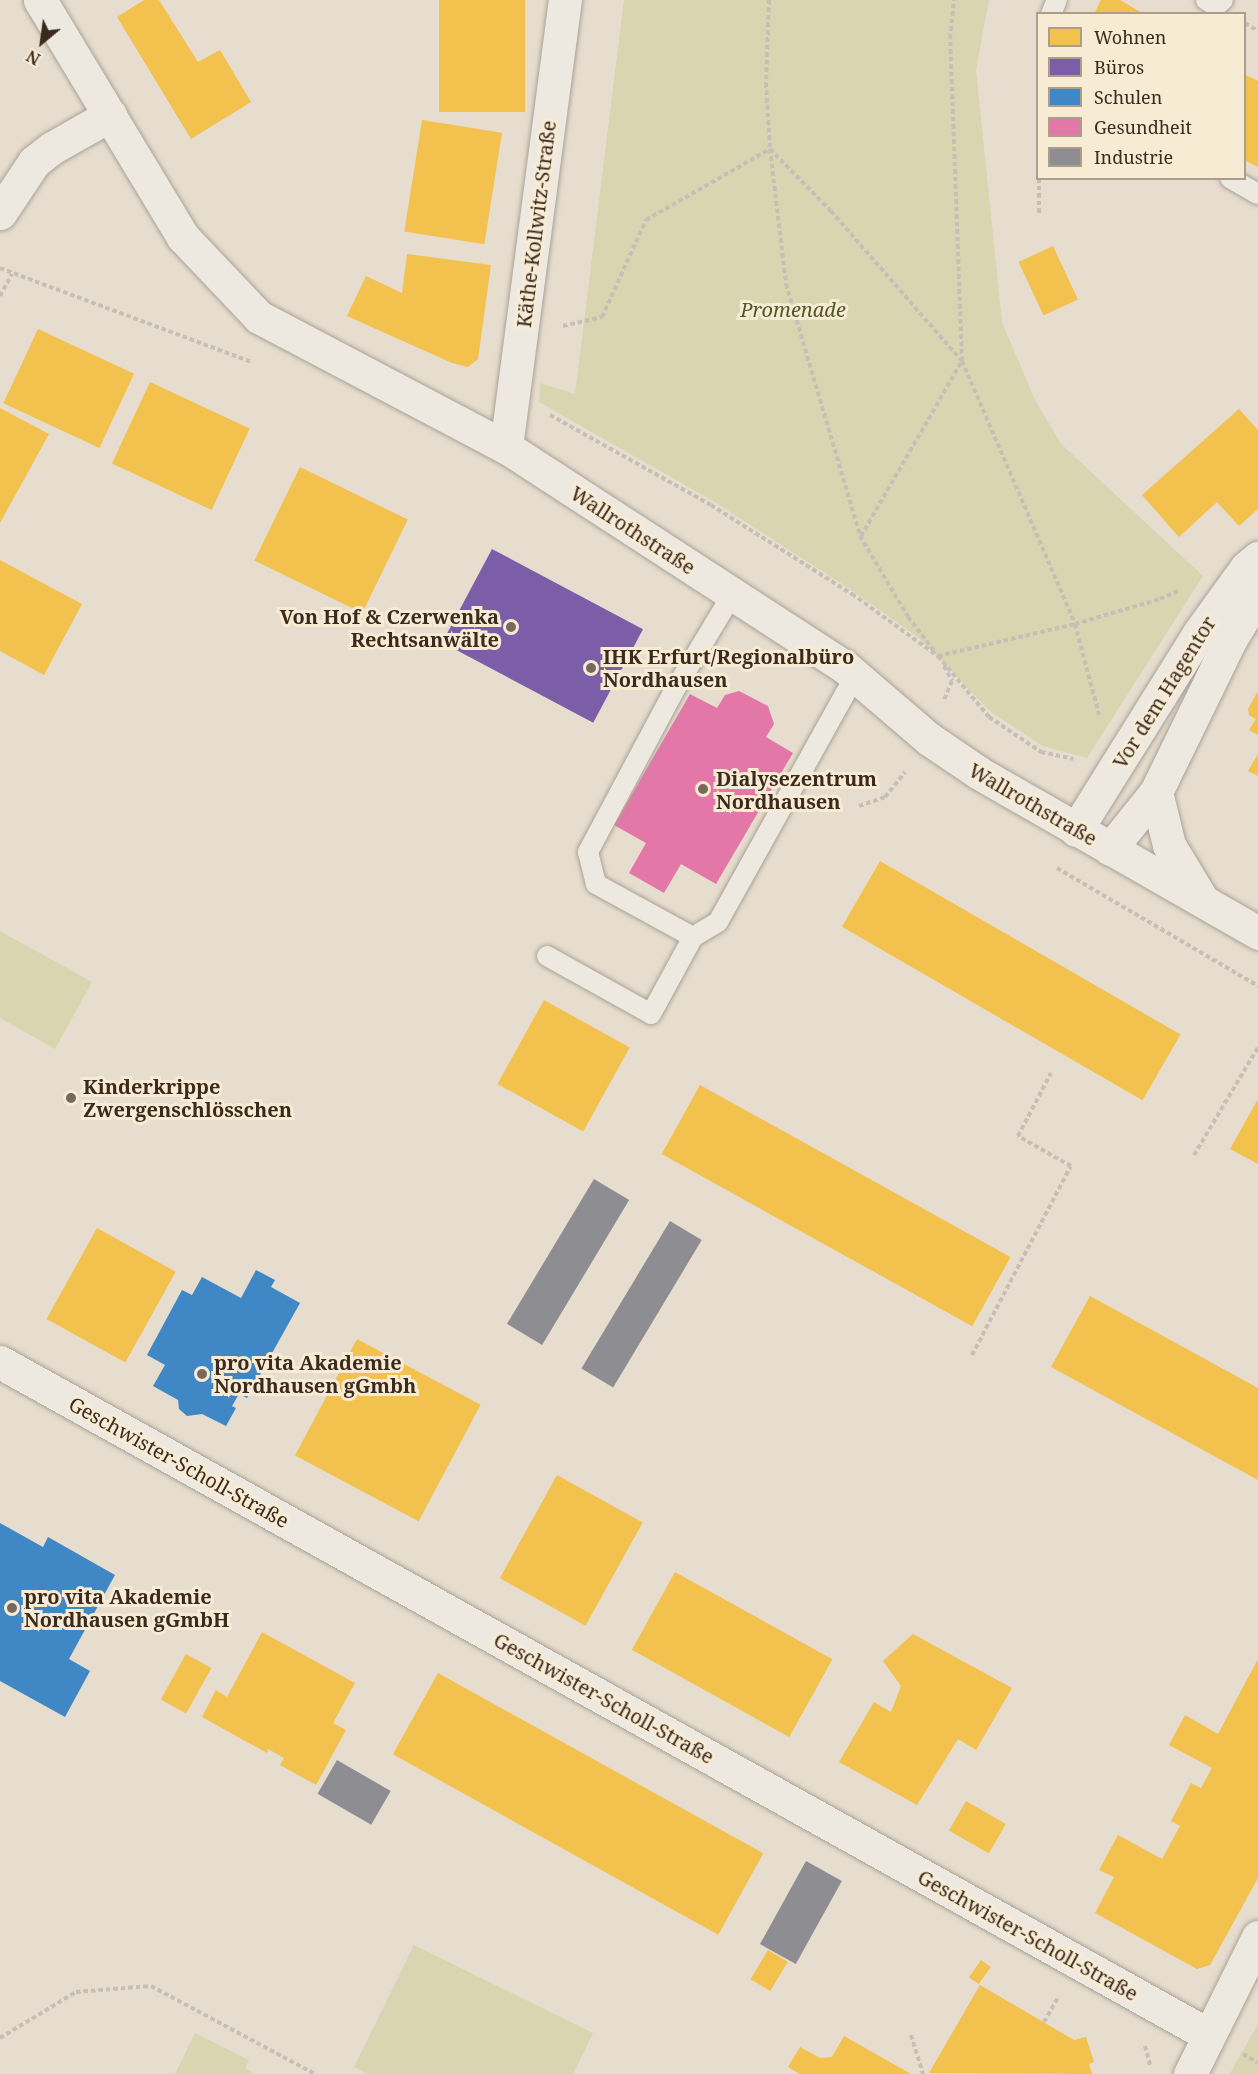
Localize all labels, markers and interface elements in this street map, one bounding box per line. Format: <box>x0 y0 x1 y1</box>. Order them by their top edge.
north arrow <box>12 12 72 72</box>
legend <box>1036 12 1246 180</box>
text: Wohnen <box>1094 25 1166 49</box>
text: N <box>22 45 44 70</box>
text: Büros <box>1094 55 1144 79</box>
text: Schulen <box>1094 85 1162 109</box>
text: Gesundheit <box>1094 115 1192 139</box>
street label: Käthe-Kollwitz-Straße <box>511 119 561 329</box>
text: Industrie <box>1094 145 1173 169</box>
park label: Promenade <box>740 297 846 321</box>
street label: Wallrothstraße <box>566 481 700 579</box>
place label: Von Hof & Czerwenka Rechtsanwälte <box>280 604 499 651</box>
street label: Vor dem Hagentor <box>1107 611 1221 773</box>
marker: Von Hof & Czerwenka Rechtsanwälte <box>504 620 518 634</box>
place label: IHK Erfurt/Regionalbüro Nordhausen <box>603 644 854 691</box>
marker: IHK Erfurt/Regionalbüro Nordhausen <box>584 661 598 675</box>
street label: Wallrothstraße <box>965 758 1101 850</box>
place label: Dialysezentrum Nordhausen <box>716 766 877 813</box>
marker: Dialysezentrum Nordhausen <box>694 780 712 798</box>
place label: Kinderkrippe Zwergenschlösschen <box>83 1074 292 1121</box>
marker: Kinderkrippe Zwergenschlösschen <box>64 1091 78 1105</box>
place label: pro vita Akademie Nordhausen gGmbh <box>214 1350 416 1397</box>
marker: pro vita Akademie Nordhausen gGmbh <box>195 1367 209 1381</box>
street label: Geschwister-Scholl-Straße <box>65 1391 293 1533</box>
place label: pro vita Akademie Nordhausen gGmbH <box>24 1584 229 1631</box>
marker: pro vita Akademie Nordhausen gGmbH <box>5 1601 19 1615</box>
street label: Geschwister-Scholl-Straße <box>490 1627 718 1769</box>
street label: Geschwister-Scholl-Straße <box>914 1864 1142 2006</box>

